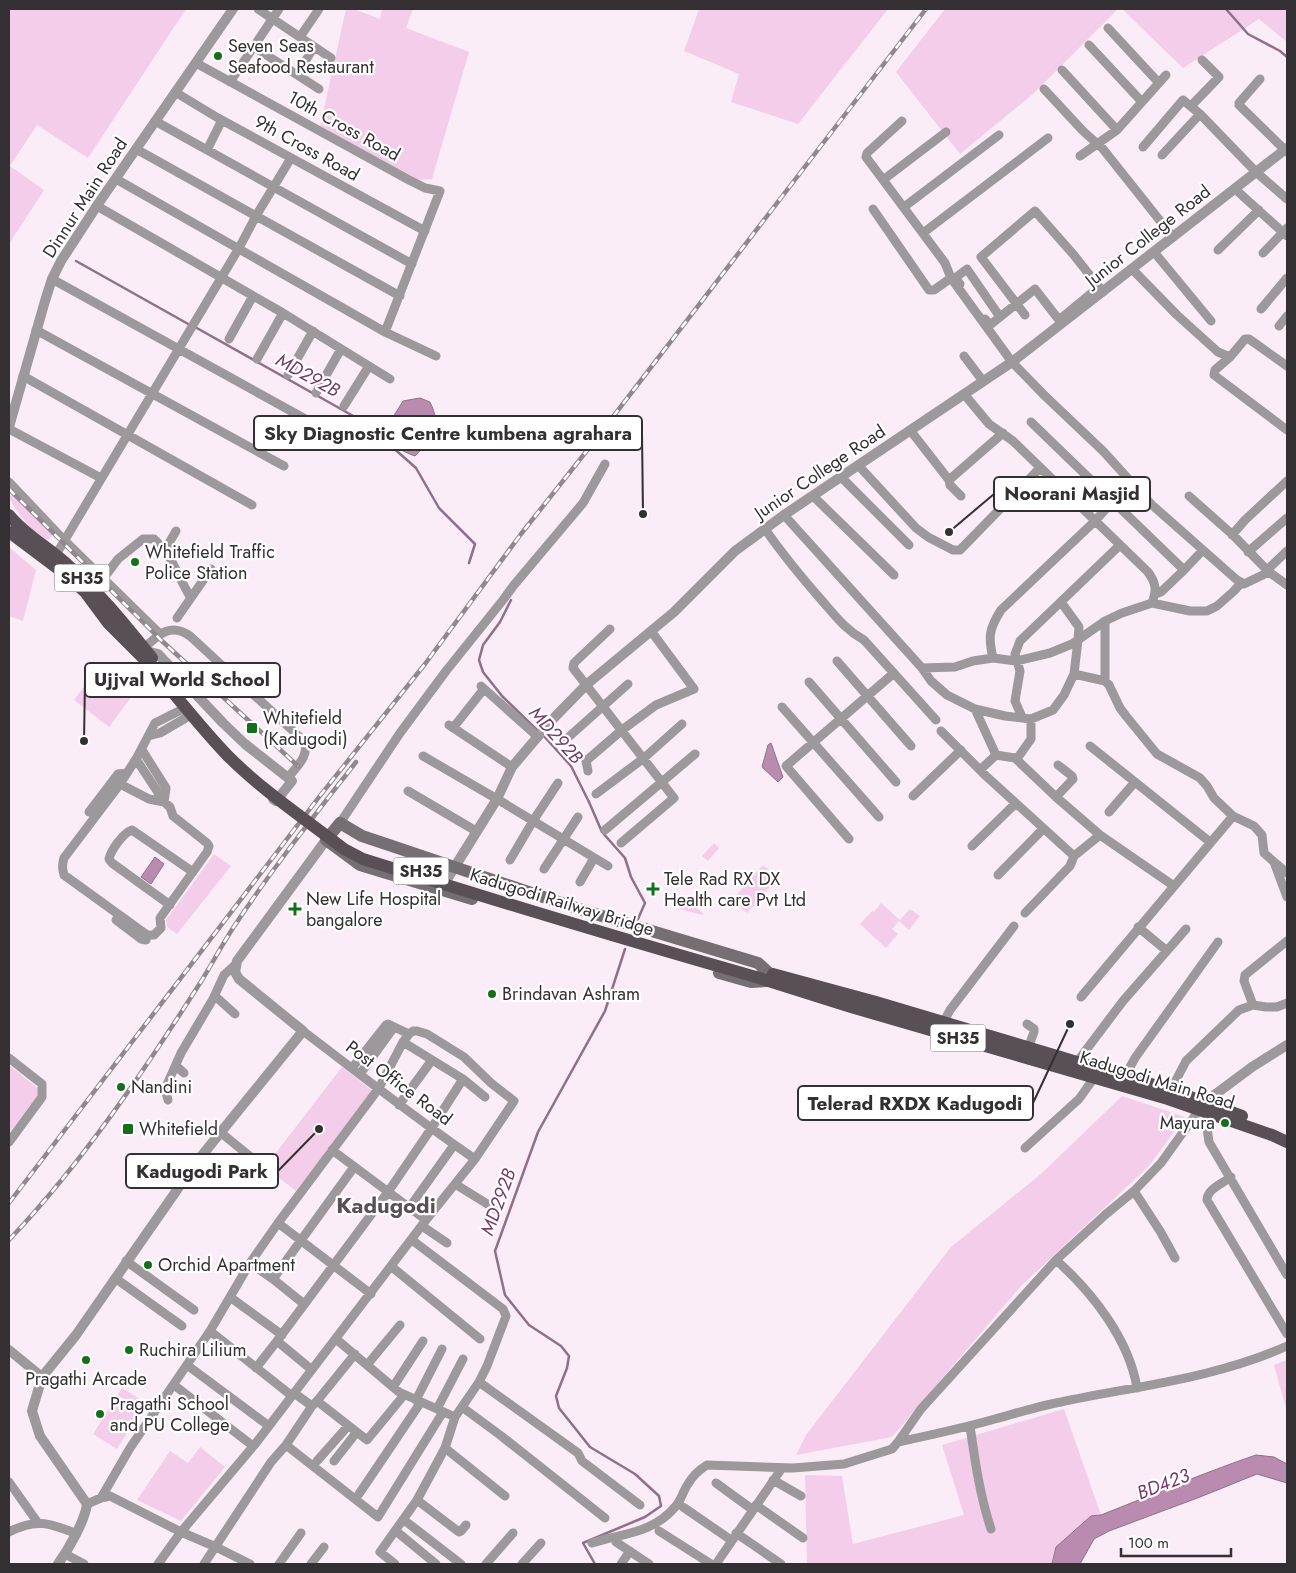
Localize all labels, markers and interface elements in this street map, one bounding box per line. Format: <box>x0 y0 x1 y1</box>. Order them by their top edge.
place label: Seven Seas Seafood Restaurant <box>228 33 375 80</box>
marker: Seven Seas Seafood Restaurant <box>212 50 224 62</box>
street label: 10th Cross Road <box>283 84 405 168</box>
street label: 9th Cross Road <box>250 108 364 188</box>
street label: Dinnur Main Road <box>36 133 134 263</box>
street label: Junior College Road <box>1078 179 1216 295</box>
water label: MD292B <box>271 346 345 404</box>
callout: Sky Diagnostic Centre kumbena agrahara <box>254 416 642 450</box>
street label: Junior College Road <box>748 419 891 527</box>
text: Sky Diagnostic Centre kumbena agrahara <box>264 420 632 447</box>
callout: Noorani Masjid <box>994 477 1150 511</box>
text: Noorani Masjid <box>1004 480 1140 507</box>
place label: Whitefield Traffic Police Station <box>145 539 275 586</box>
marker: Whitefield Traffic Police Station <box>129 556 141 568</box>
road number: SH35 <box>54 564 110 592</box>
callout: Ujjval World School <box>85 663 280 697</box>
text: Ujjval World School <box>94 666 270 693</box>
water label: MD292B <box>523 700 589 770</box>
place label: Whitefield (Kadugodi) <box>263 705 348 752</box>
marker: Whitefield (Kadugodi) <box>245 721 259 735</box>
road number: SH35 <box>394 858 448 884</box>
street label: Kadugodi Railway Bridge <box>467 862 657 942</box>
place label: Tele Rad RX DX Health care Pvt Ltd <box>664 866 806 913</box>
marker: Tele Rad RX DX Health care Pvt Ltd <box>646 882 660 896</box>
place label: New Life Hospital bangalore <box>306 886 441 933</box>
marker: New Life Hospital bangalore <box>288 902 302 916</box>
place label: Brindavan Ashram <box>502 981 640 1007</box>
marker: Brindavan Ashram <box>486 988 498 1000</box>
road number: SH35 <box>930 1024 986 1052</box>
street label: Post Office Road <box>340 1034 458 1132</box>
street label: Kadugodi Main Road <box>1076 1044 1238 1116</box>
place label: Nandini <box>131 1074 192 1100</box>
marker: Nandini <box>115 1081 127 1093</box>
callout: Telerad RXDX Kadugodi <box>798 1086 1033 1120</box>
text: Telerad RXDX Kadugodi <box>808 1090 1022 1117</box>
place label: Mayura <box>1160 1110 1215 1136</box>
place label: Whitefield <box>139 1116 218 1142</box>
marker: Mayura <box>1219 1117 1231 1129</box>
marker: Whitefield <box>121 1122 135 1136</box>
callout: Kadugodi Park <box>126 1154 278 1188</box>
text: Kadugodi Park <box>136 1158 268 1185</box>
water label: MD292B <box>473 1165 523 1239</box>
district label: Kadugodi <box>336 1189 436 1221</box>
place label: Orchid Apartment <box>158 1252 296 1278</box>
marker: Orchid Apartment <box>142 1259 154 1271</box>
place label: Ruchira Lilium <box>139 1337 247 1363</box>
marker: Ruchira Lilium <box>123 1344 135 1356</box>
marker: Pragathi Arcade <box>80 1354 92 1366</box>
place label: Pragathi Arcade <box>25 1366 147 1392</box>
place label: Pragathi School and PU College <box>110 1391 230 1438</box>
marker: Pragathi School and PU College <box>94 1408 106 1420</box>
water label: BD423 <box>1133 1461 1194 1506</box>
scale bar <box>1121 1526 1231 1558</box>
text: 100 m <box>1128 1532 1169 1554</box>

